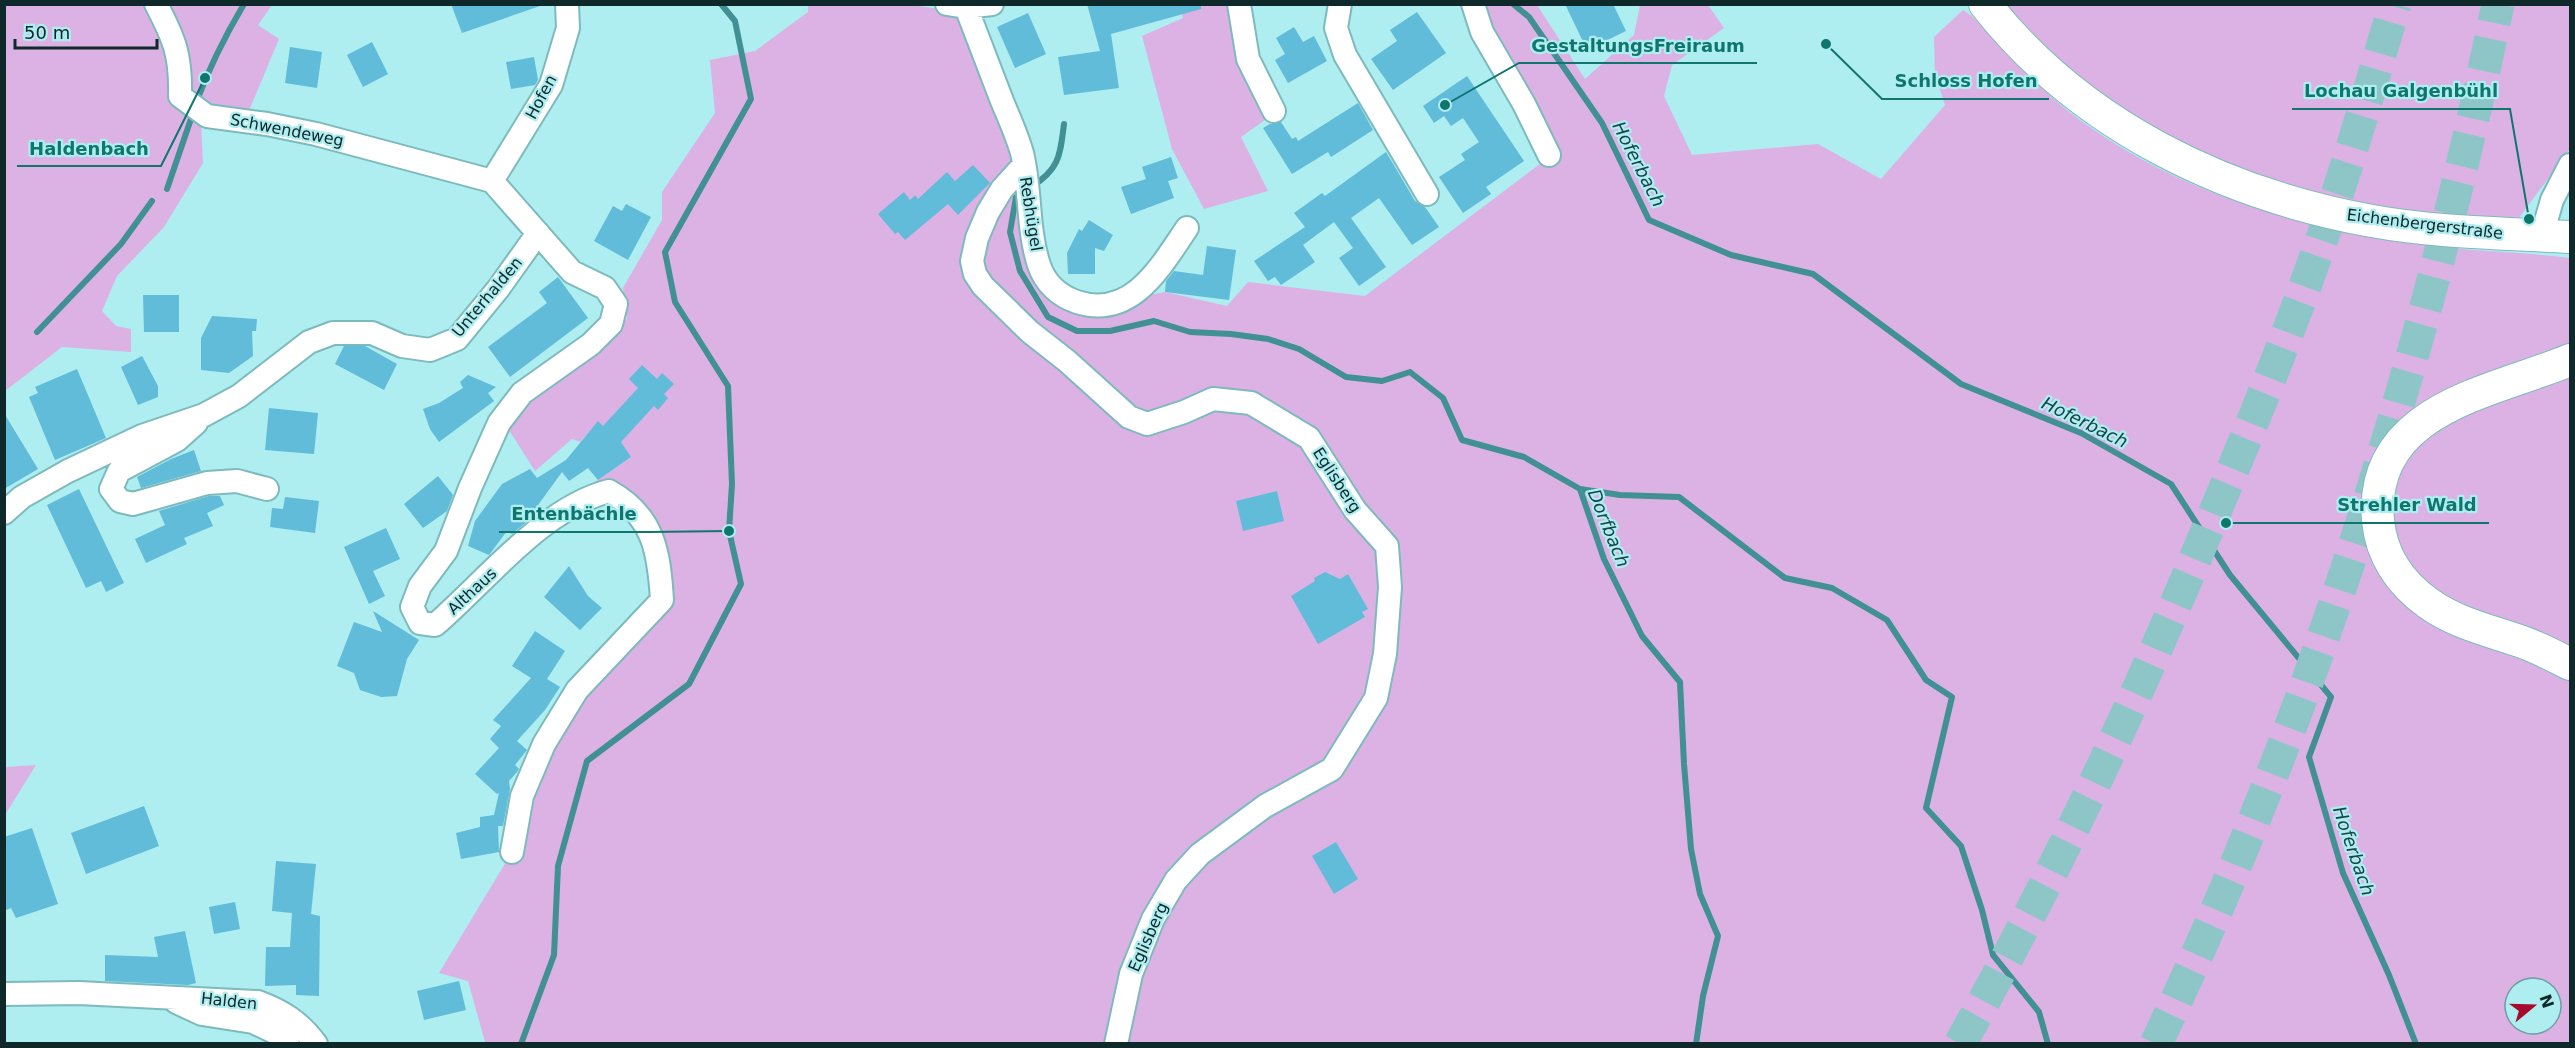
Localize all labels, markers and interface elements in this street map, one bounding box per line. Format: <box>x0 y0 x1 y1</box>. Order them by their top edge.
scale bar <box>15 12 158 50</box>
text: 50 m <box>24 22 70 43</box>
callout: GestaltungsFreiraum <box>1519 27 1757 63</box>
text: GestaltungsFreiraum <box>1531 35 1745 56</box>
callout: Schloss Hofen <box>1882 63 2049 99</box>
text: Schloss Hofen <box>1895 70 2037 91</box>
street label: Hofen <box>521 72 561 122</box>
callout: Lochau Galgenbühl <box>2292 73 2510 109</box>
text: Lochau Galgenbühl <box>2304 80 2498 101</box>
street label: Schwendeweg <box>229 110 345 150</box>
water label: Hoferbach <box>1609 118 1669 210</box>
callout: Haldenbach <box>17 130 161 166</box>
text: Haldenbach <box>29 138 149 159</box>
street label: Rebhügel <box>1016 175 1046 253</box>
street label: Eichenbergerstraße <box>2346 205 2504 243</box>
street label: Unterhalden <box>448 253 526 341</box>
water label: Hoferbach <box>2039 392 2131 452</box>
street label: Eglisberg <box>1309 444 1365 516</box>
water label: Dorfbach <box>1584 486 1634 570</box>
callout: Strehler Wald <box>2326 487 2489 523</box>
text: Strehler Wald <box>2337 494 2477 515</box>
callout: Entenbächle <box>499 496 649 532</box>
text: Entenbächle <box>511 503 637 524</box>
street label: Althaus <box>444 564 500 618</box>
water label: Hoferbach <box>2329 804 2379 898</box>
street label: Eglisberg <box>1124 899 1172 975</box>
north arrow <box>2503 976 2563 1036</box>
street label: Halden <box>200 989 258 1013</box>
text: N <box>2536 992 2558 1011</box>

